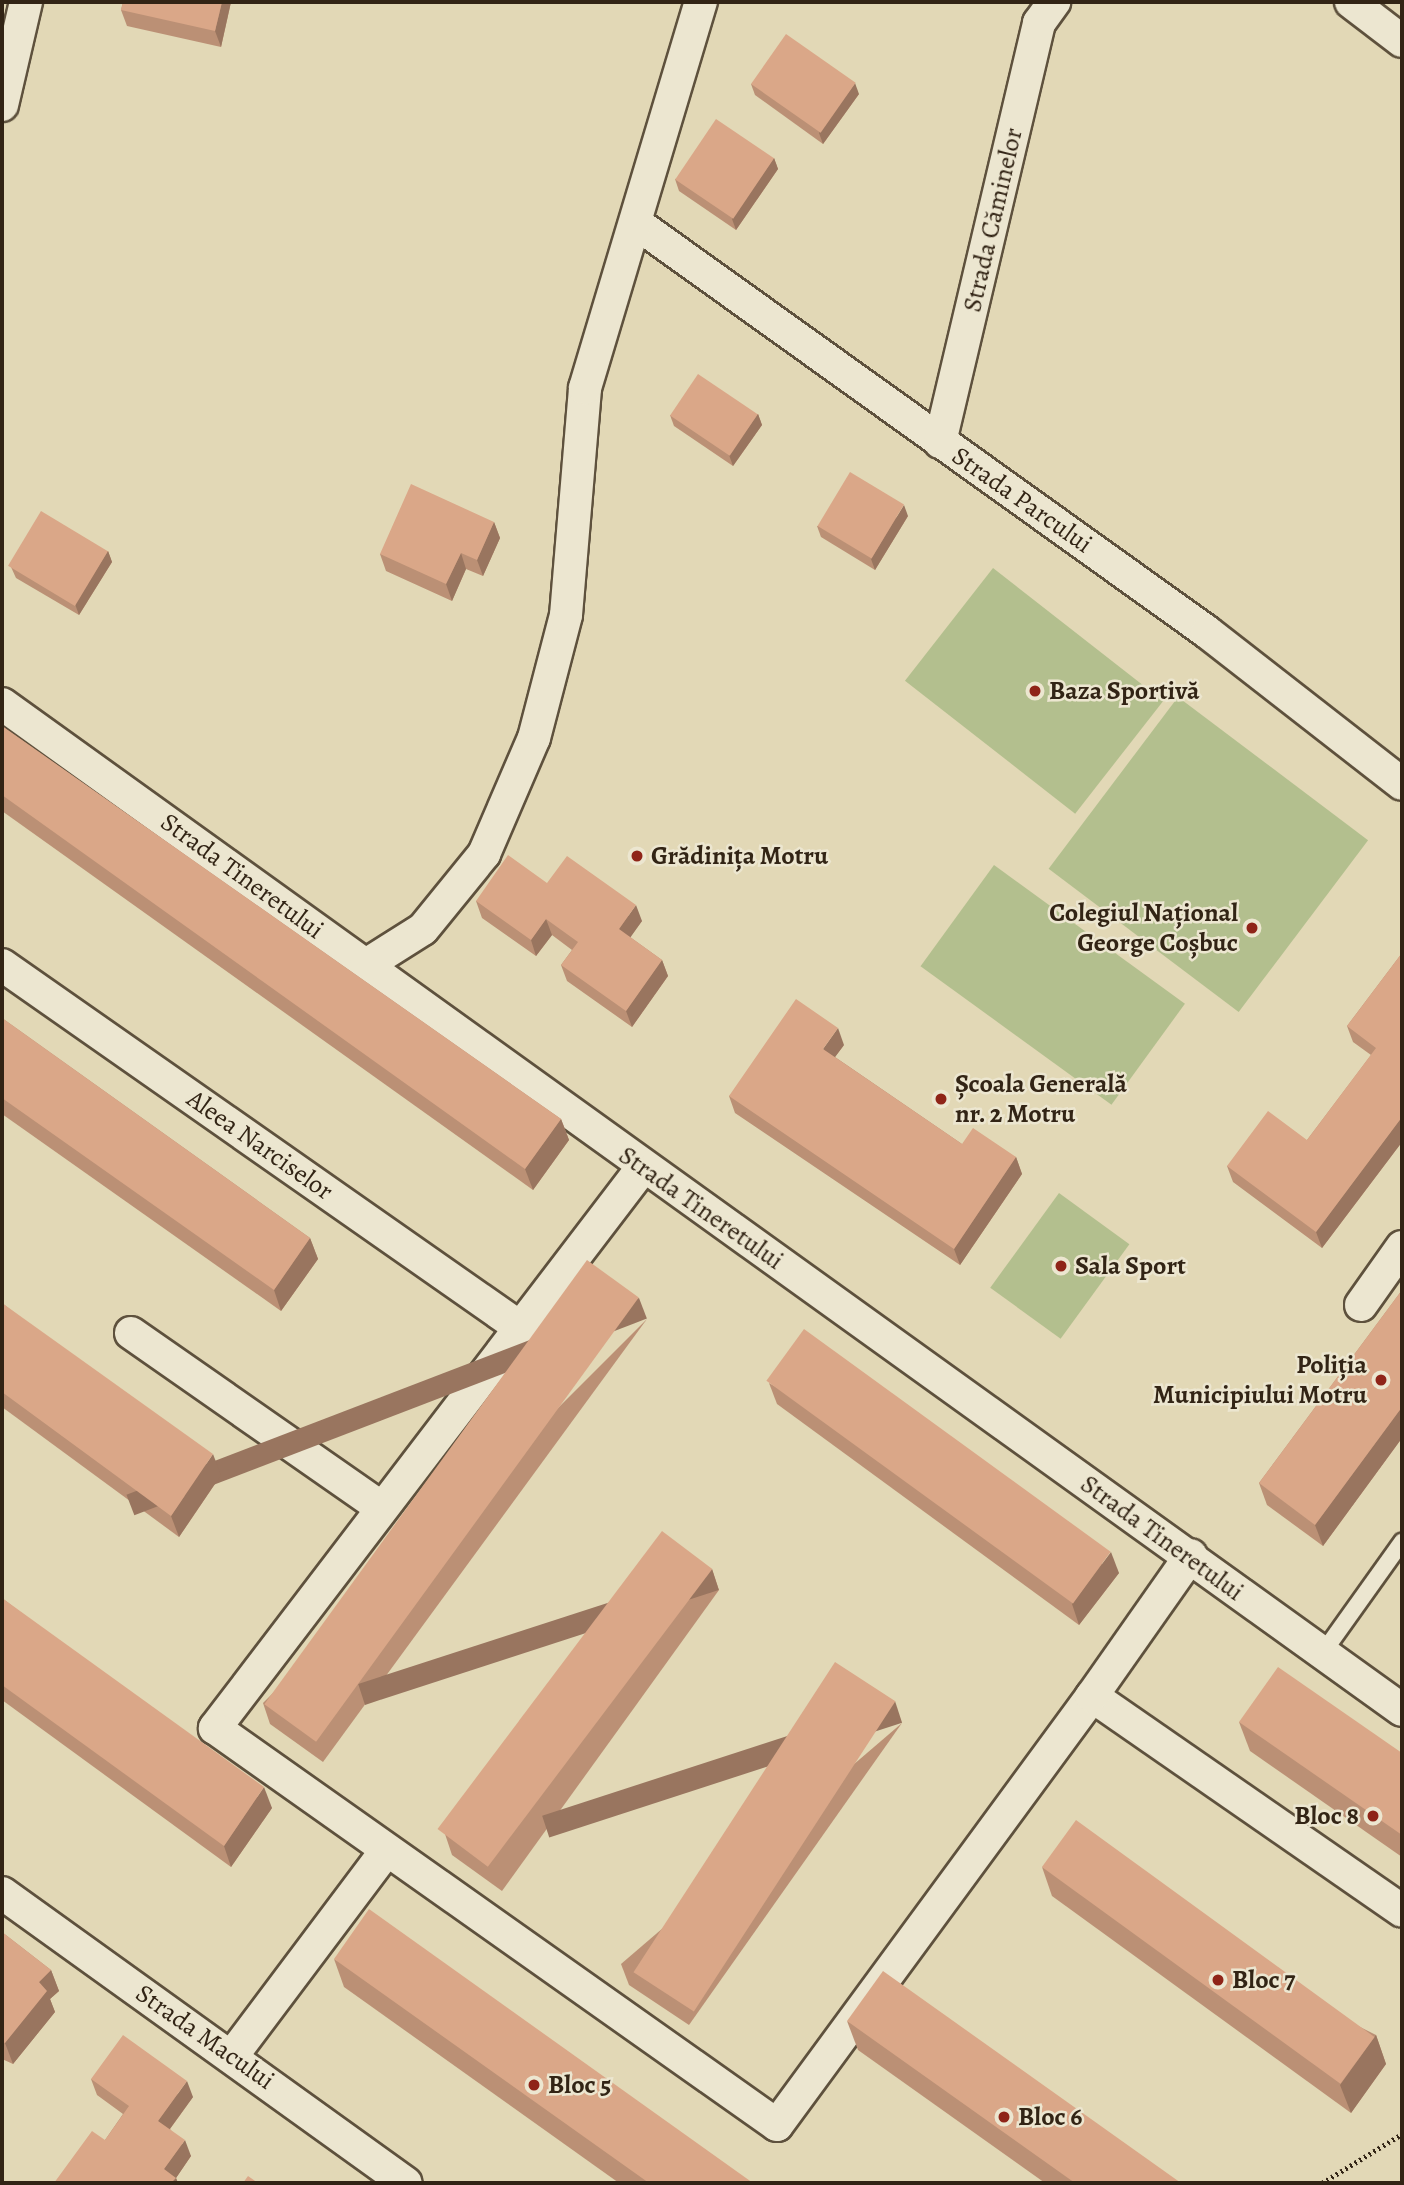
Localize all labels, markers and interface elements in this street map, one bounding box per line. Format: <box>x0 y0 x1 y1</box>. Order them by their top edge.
street label: Strada Căminelor <box>957 125 1029 315</box>
street label: Strada Parcului <box>946 440 1098 560</box>
place label: Baza Sportivă <box>1049 675 1199 707</box>
marker: Baza Sportivă <box>1027 683 1043 699</box>
street label: Strada Tineretului <box>154 806 330 946</box>
place label: Grădinița Motru <box>651 840 828 872</box>
marker: Grădinița Motru <box>629 848 645 864</box>
place label: Colegiul Național George Coșbuc <box>1049 897 1238 958</box>
marker: Colegiul Național George Coșbuc <box>1244 920 1260 936</box>
place label: Școala Generală nr. 2 Motru <box>955 1068 1127 1130</box>
street label: Aleea Narciselor <box>181 1083 339 1207</box>
marker: Școala Generală nr. 2 Motru <box>933 1091 949 1107</box>
street label: Strada Tineretului <box>613 1140 789 1276</box>
place label: Sala Sport <box>1075 1250 1186 1282</box>
marker: Sala Sport <box>1053 1258 1069 1274</box>
place label: Poliția Municipiului Motru <box>1153 1349 1367 1410</box>
marker: Poliția Municipiului Motru <box>1373 1372 1389 1388</box>
street label: Strada Tineretului <box>1074 1468 1250 1608</box>
place label: Bloc 8 <box>1294 1800 1359 1832</box>
marker: Bloc 8 <box>1365 1808 1381 1824</box>
place label: Bloc 7 <box>1232 1964 1295 1996</box>
marker: Bloc 7 <box>1210 1972 1226 1988</box>
street label: Strada Macului <box>130 1978 280 2096</box>
place label: Bloc 5 <box>548 2069 611 2101</box>
marker: Bloc 5 <box>526 2077 542 2093</box>
place label: Bloc 6 <box>1018 2101 1082 2133</box>
marker: Bloc 6 <box>996 2109 1012 2125</box>

